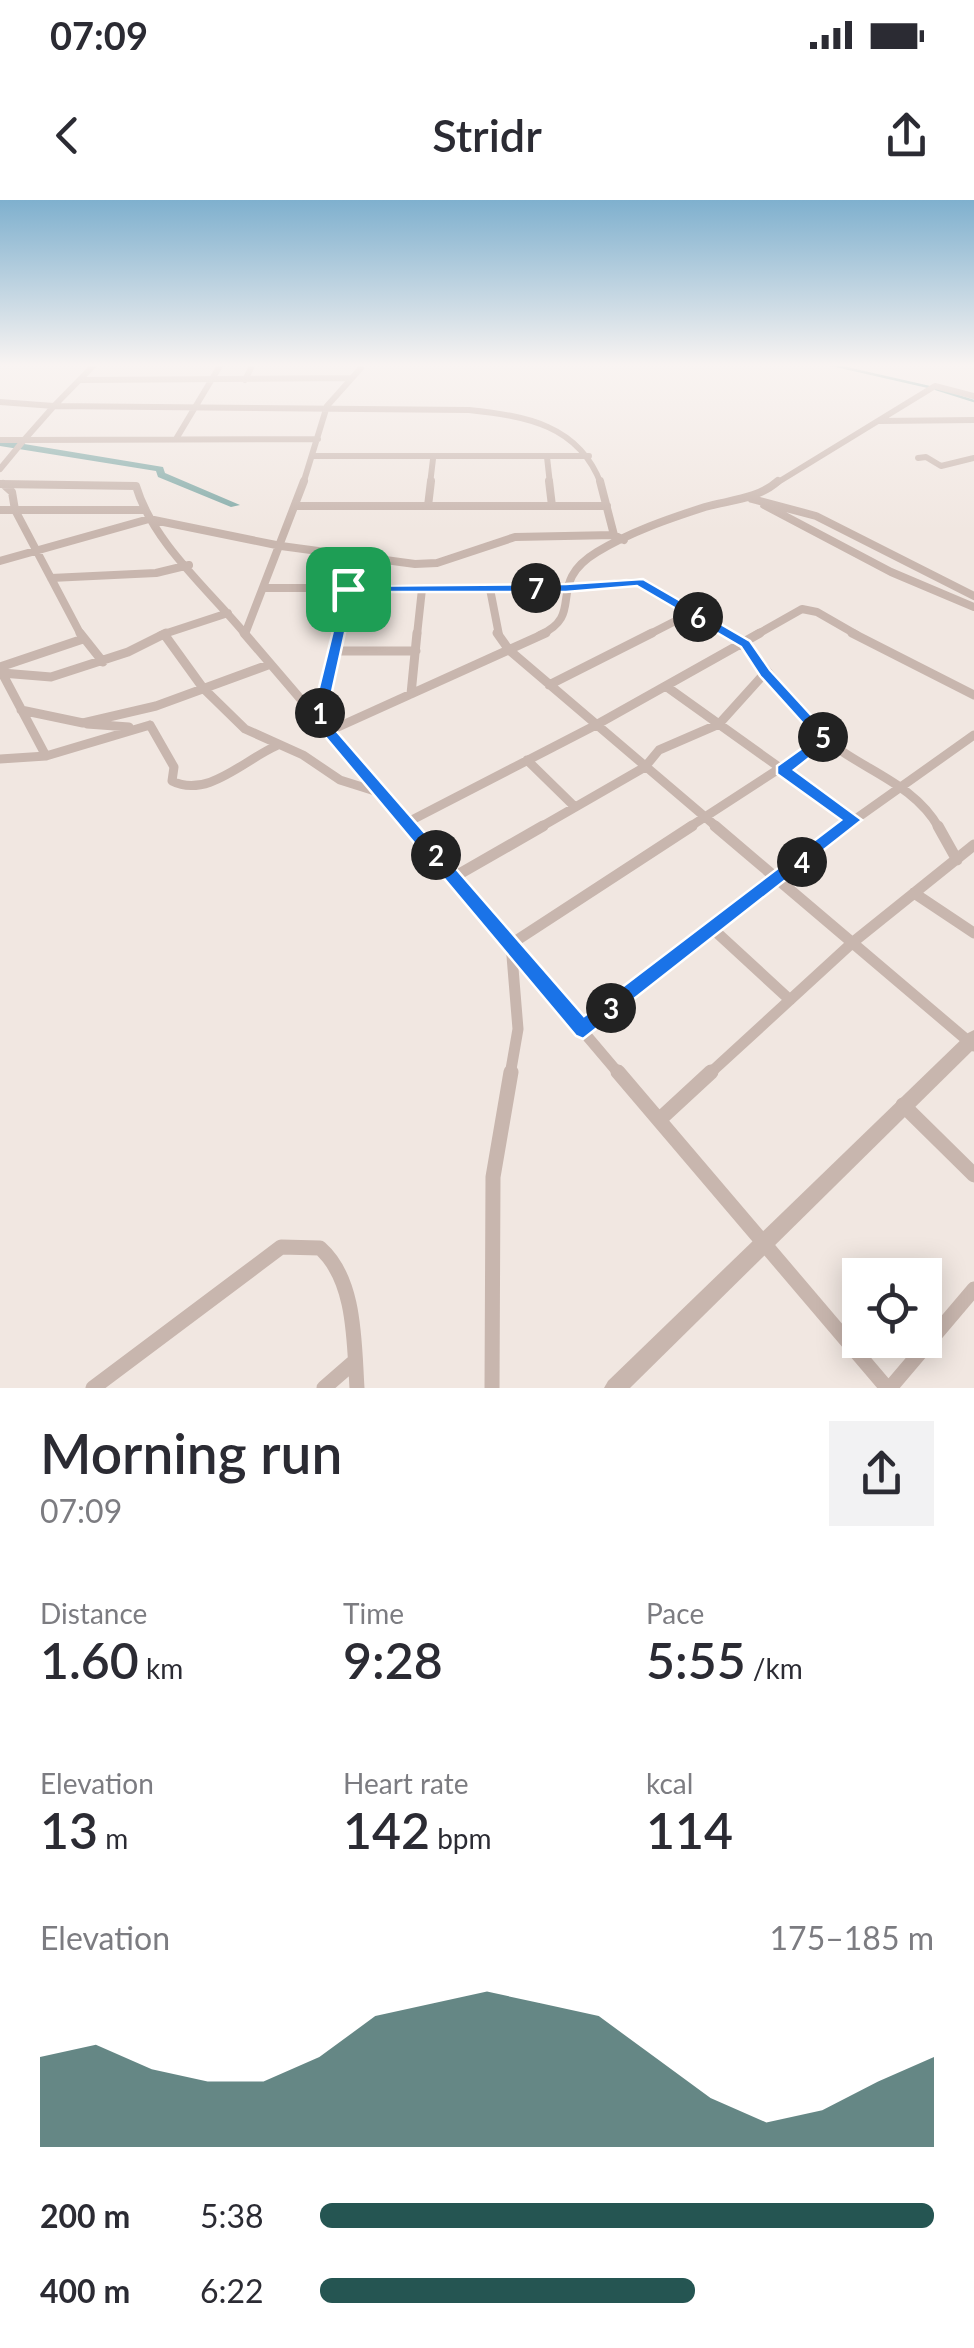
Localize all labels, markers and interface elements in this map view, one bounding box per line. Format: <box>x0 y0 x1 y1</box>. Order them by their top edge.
text: 07:09 <box>50 12 148 58</box>
icon: back <box>40 108 95 163</box>
text: Stridr <box>432 108 542 162</box>
icon: share <box>879 108 934 163</box>
pin <box>306 547 391 632</box>
icon: arrive <box>321 562 376 617</box>
pin: 7 <box>511 563 561 613</box>
text: 7 <box>528 571 544 605</box>
pin: 6 <box>673 592 723 642</box>
text: 6 <box>690 600 706 634</box>
pin: 1 <box>295 688 345 738</box>
text: 1 <box>312 696 328 730</box>
pin: 5 <box>798 712 848 762</box>
text: 5 <box>815 720 831 754</box>
pin: 2 <box>411 830 461 880</box>
pin: 4 <box>777 837 827 887</box>
text: 2 <box>428 838 444 872</box>
text: 4 <box>794 845 810 879</box>
pin: 3 <box>586 983 636 1033</box>
text: 3 <box>603 991 619 1025</box>
map controls <box>842 1258 942 1358</box>
button: locate <box>842 1258 942 1358</box>
text: Morning run <box>40 1420 342 1486</box>
button: share <box>829 1421 934 1526</box>
text: 07:09 <box>40 1491 122 1530</box>
text: Distance <box>40 1596 147 1630</box>
text: Time <box>343 1596 404 1630</box>
text: Pace <box>646 1596 704 1630</box>
text: 1.60 <box>40 1630 139 1690</box>
text: 9:28 <box>343 1630 443 1690</box>
text: 5:55 <box>646 1630 746 1690</box>
text: km <box>139 1651 183 1685</box>
text: /km <box>746 1651 803 1685</box>
text: Elevation <box>40 1766 154 1800</box>
text: Heart rate <box>343 1766 469 1800</box>
text: kcal <box>646 1766 693 1800</box>
text: 13 <box>40 1800 98 1860</box>
text: 142 <box>343 1800 430 1860</box>
text: 114 <box>646 1800 733 1860</box>
text: m <box>98 1821 128 1855</box>
text: bpm <box>430 1821 492 1855</box>
text: Elevation <box>40 1918 170 1957</box>
text: 175–185 m <box>770 1918 934 1957</box>
text: 200 m <box>40 2196 130 2235</box>
text: 5:38 <box>200 2196 264 2235</box>
text: 400 m <box>40 2271 130 2310</box>
text: 6:22 <box>200 2271 264 2310</box>

